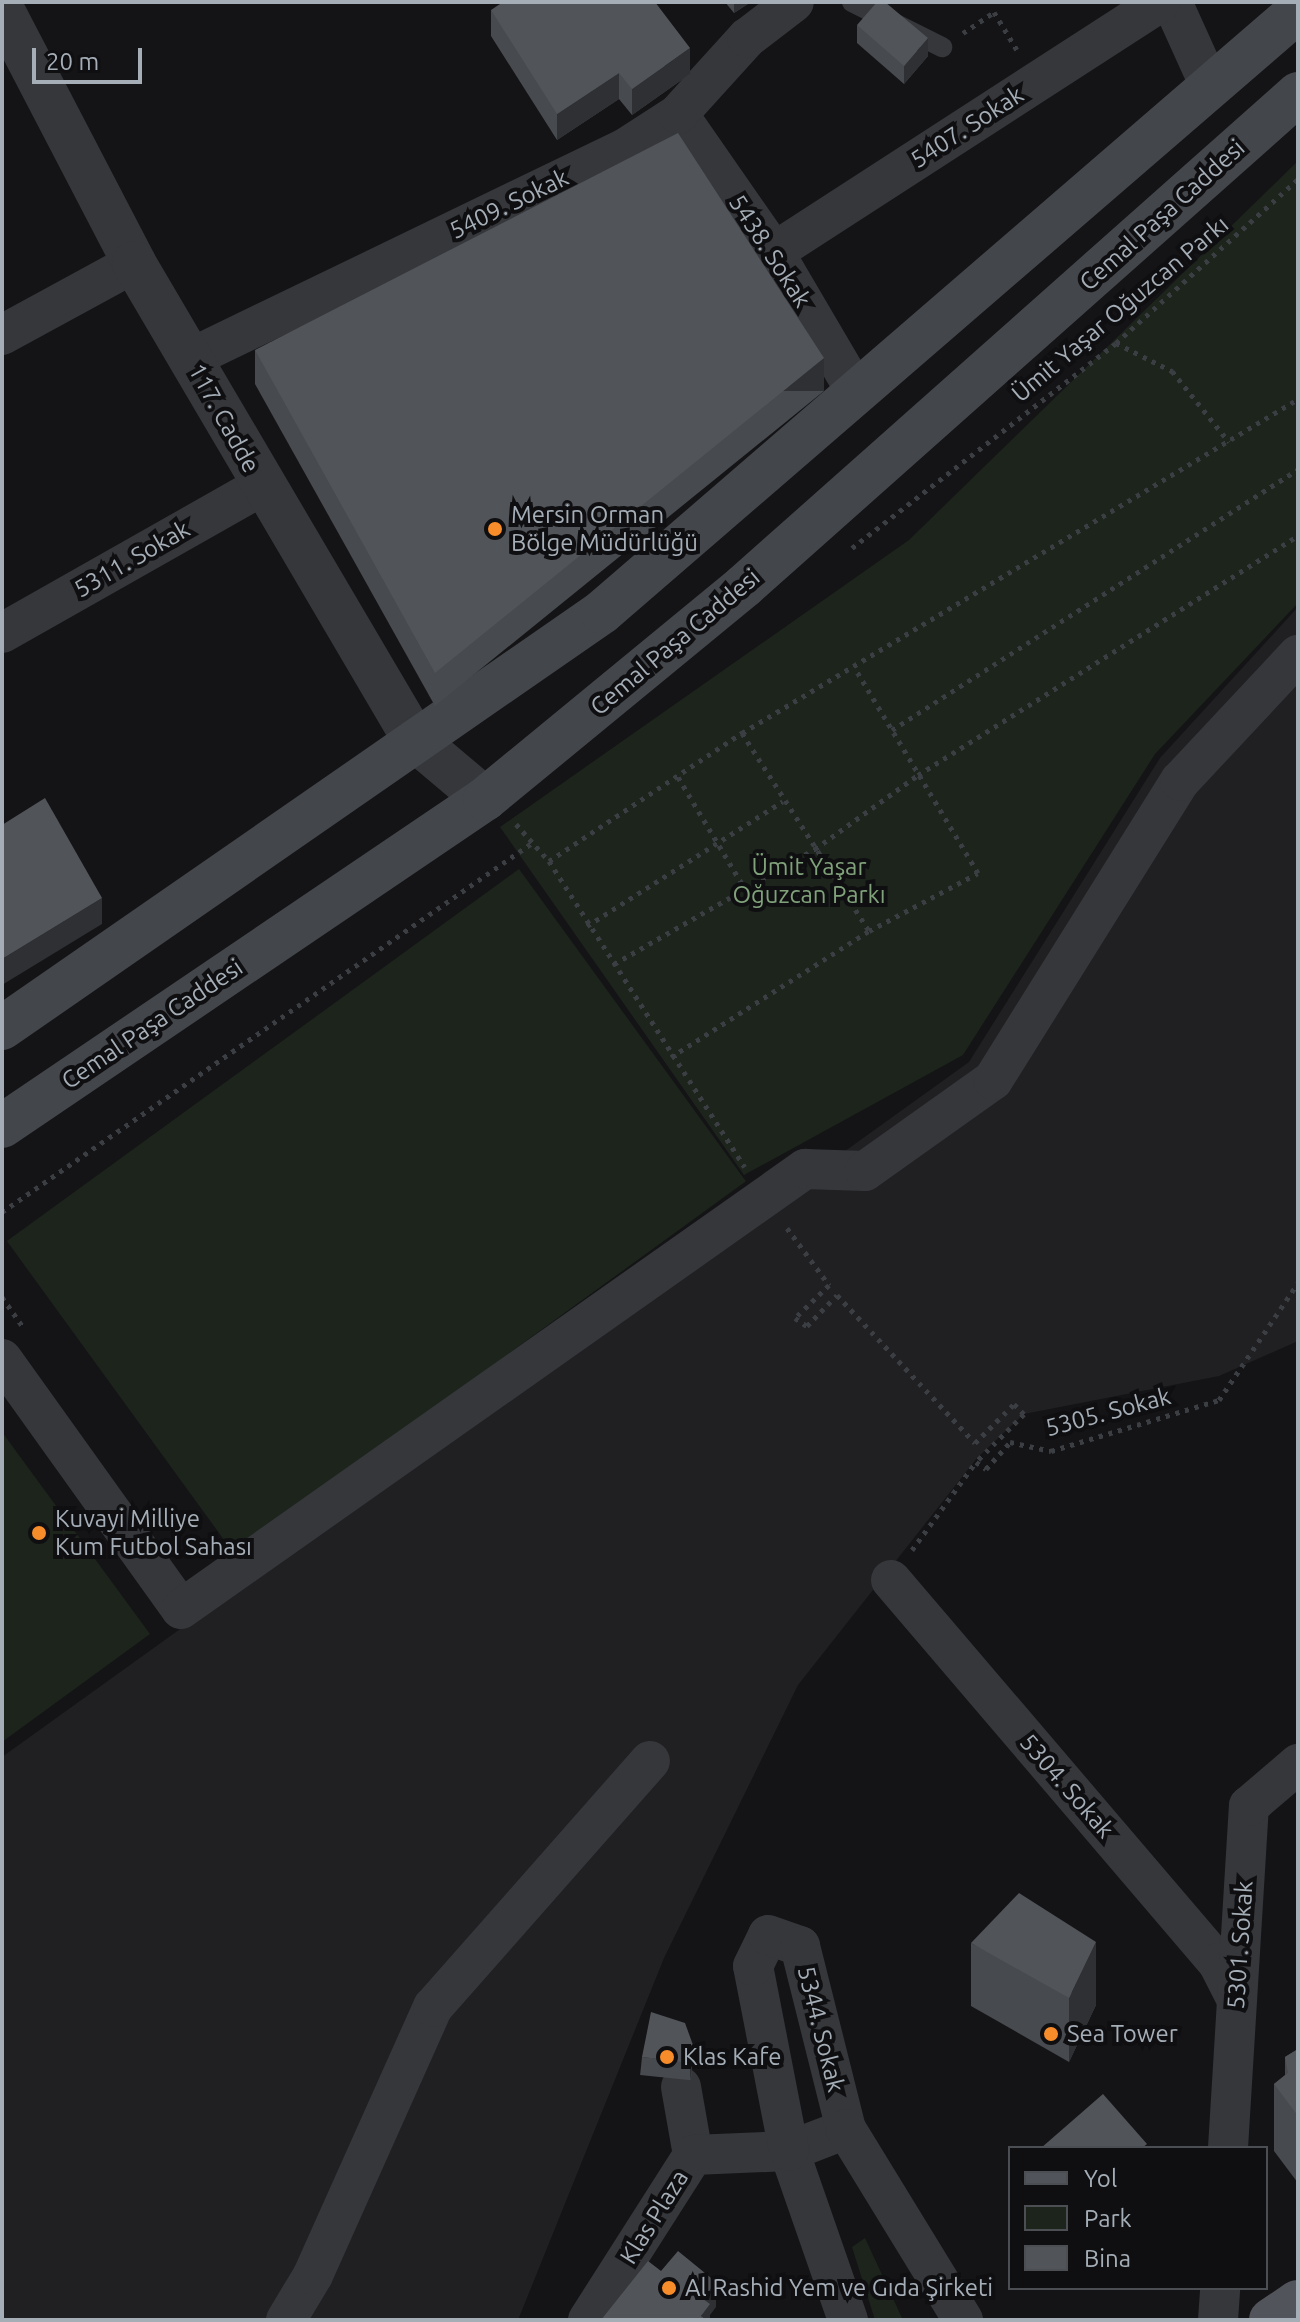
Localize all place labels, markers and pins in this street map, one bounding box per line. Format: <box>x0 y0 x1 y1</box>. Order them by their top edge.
place label: Mersin Orman Bölge Müdürlüğü <box>511 501 698 557</box>
marker: Mersin Orman Bölge Müdürlüğü <box>486 520 504 538</box>
place label: Kuvayi Milliye Kum Futbol Sahası <box>55 1505 252 1561</box>
marker: Kuvayi Milliye Kum Futbol Sahası <box>30 1524 48 1542</box>
place label: Sea Tower <box>1067 2020 1178 2048</box>
marker: Sea Tower <box>1042 2025 1060 2043</box>
place label: Klas Kafe <box>683 2043 781 2071</box>
marker: Klas Kafe <box>658 2048 676 2066</box>
place label: Al Rashid Yem ve Gıda Şirketi <box>685 2274 993 2302</box>
marker: Al Rashid Yem ve Gıda Şirketi <box>660 2279 678 2297</box>

